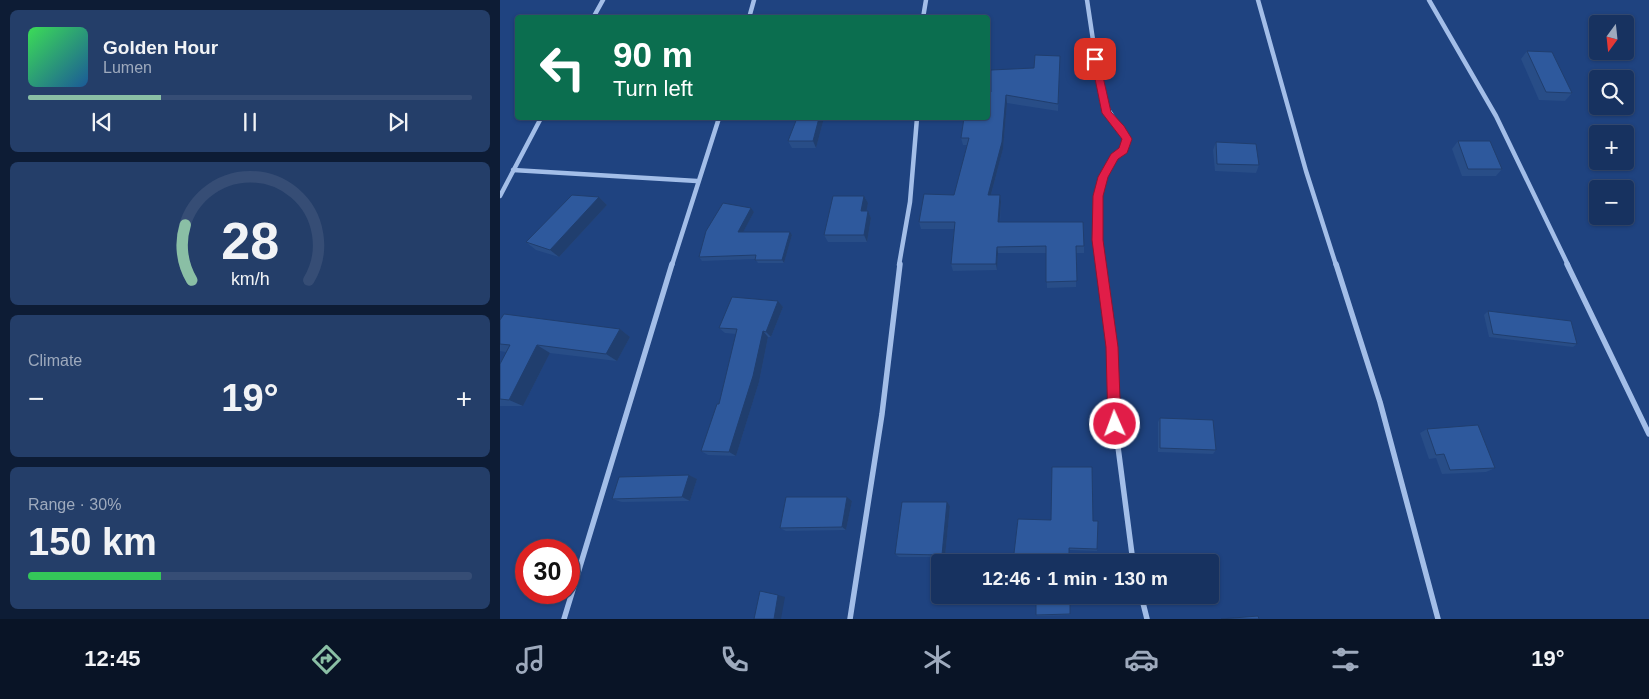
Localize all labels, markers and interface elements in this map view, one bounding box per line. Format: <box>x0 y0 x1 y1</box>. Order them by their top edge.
north arrow <box>1589 15 1634 60</box>
map controls <box>1589 15 1634 225</box>
icon: left <box>530 35 595 100</box>
text: 90 m <box>613 35 693 74</box>
text: Golden Hour <box>103 37 218 58</box>
pin <box>1074 38 1116 80</box>
icon: arrive <box>1081 45 1109 73</box>
text: Lumen <box>103 59 152 76</box>
button: search <box>1589 70 1634 115</box>
text: Turn left <box>613 76 693 101</box>
icon: previous <box>88 108 116 136</box>
icon: pause <box>236 108 264 136</box>
icon: next <box>384 108 412 136</box>
button: + <box>1589 125 1634 170</box>
button: − <box>1589 180 1634 225</box>
text: 28 <box>221 212 279 270</box>
text: km/h <box>231 269 269 289</box>
text: Climate <box>28 352 82 369</box>
text: 19° <box>221 377 279 419</box>
text: − <box>28 383 44 414</box>
text: + <box>456 383 472 414</box>
position arrow <box>1088 397 1140 449</box>
text: Range · 30% <box>28 496 121 513</box>
text: 150 km <box>28 521 157 563</box>
speed limit sign: 30 <box>515 539 580 604</box>
text: 12:46 · 1 min · 130 m <box>982 568 1168 589</box>
icon: directions <box>309 642 344 677</box>
icon: music <box>513 642 548 677</box>
icon: phone <box>717 642 752 677</box>
icon: climate <box>920 642 955 677</box>
icon: car <box>1124 642 1159 677</box>
icon: filters <box>1328 642 1363 677</box>
text: 12:45 <box>84 646 141 671</box>
text: 19° <box>1531 646 1565 671</box>

